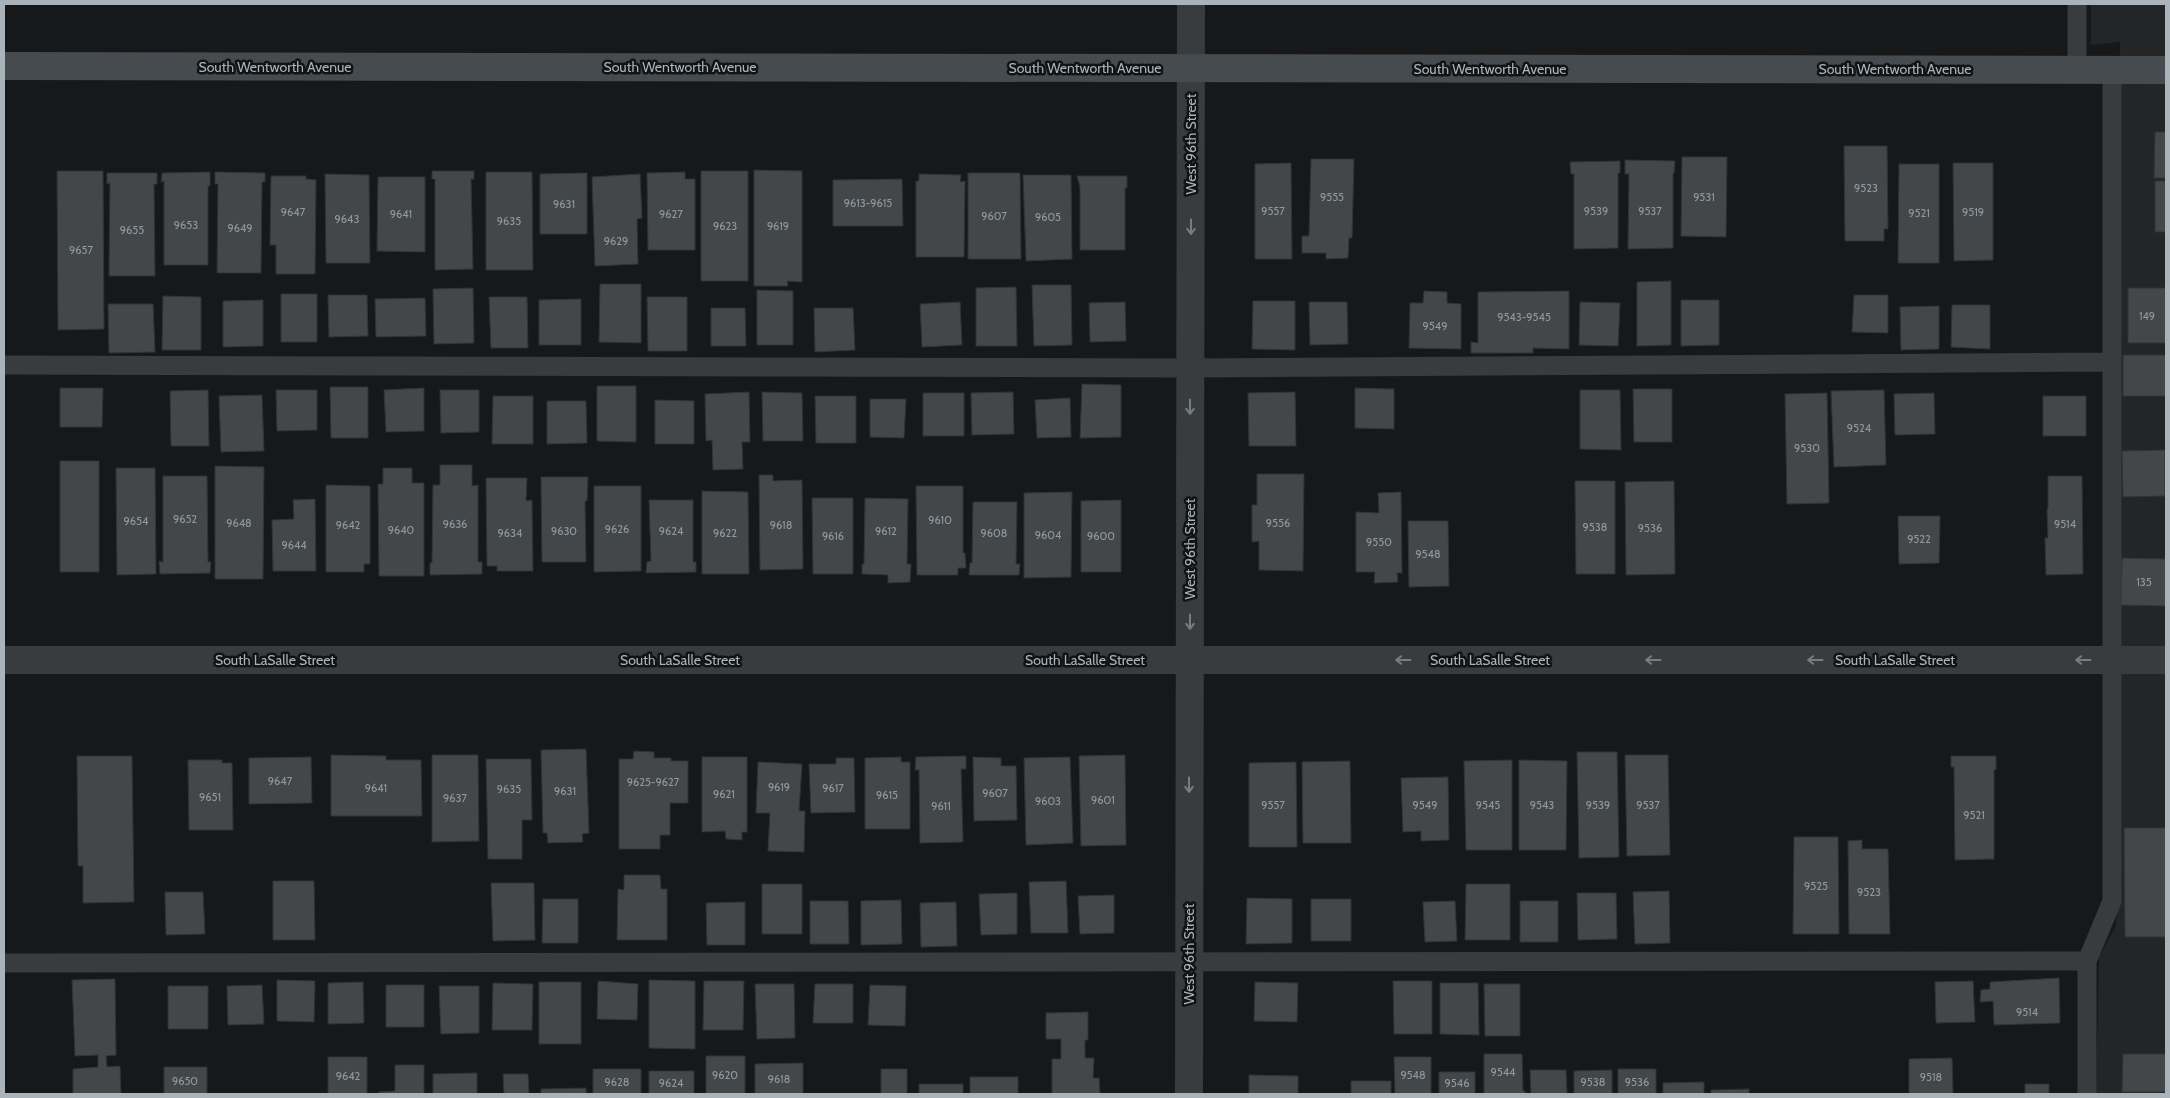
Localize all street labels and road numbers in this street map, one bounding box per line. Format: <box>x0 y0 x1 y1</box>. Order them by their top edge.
street label: South Wentworth Avenue <box>198 58 352 76</box>
street label: South Wentworth Avenue <box>603 58 757 76</box>
street label: South Wentworth Avenue <box>1008 59 1162 77</box>
street label: South Wentworth Avenue <box>1413 60 1567 78</box>
street label: South Wentworth Avenue <box>1818 60 1972 78</box>
street label: West 96th Street <box>1182 93 1200 194</box>
street label: West 96th Street <box>1181 498 1199 599</box>
street label: South LaSalle Street <box>215 651 335 669</box>
street label: South LaSalle Street <box>620 651 740 669</box>
street label: South LaSalle Street <box>1025 651 1145 669</box>
street label: South LaSalle Street <box>1430 651 1550 669</box>
street label: South LaSalle Street <box>1835 651 1955 669</box>
street label: West 96th Street <box>1180 903 1198 1004</box>

